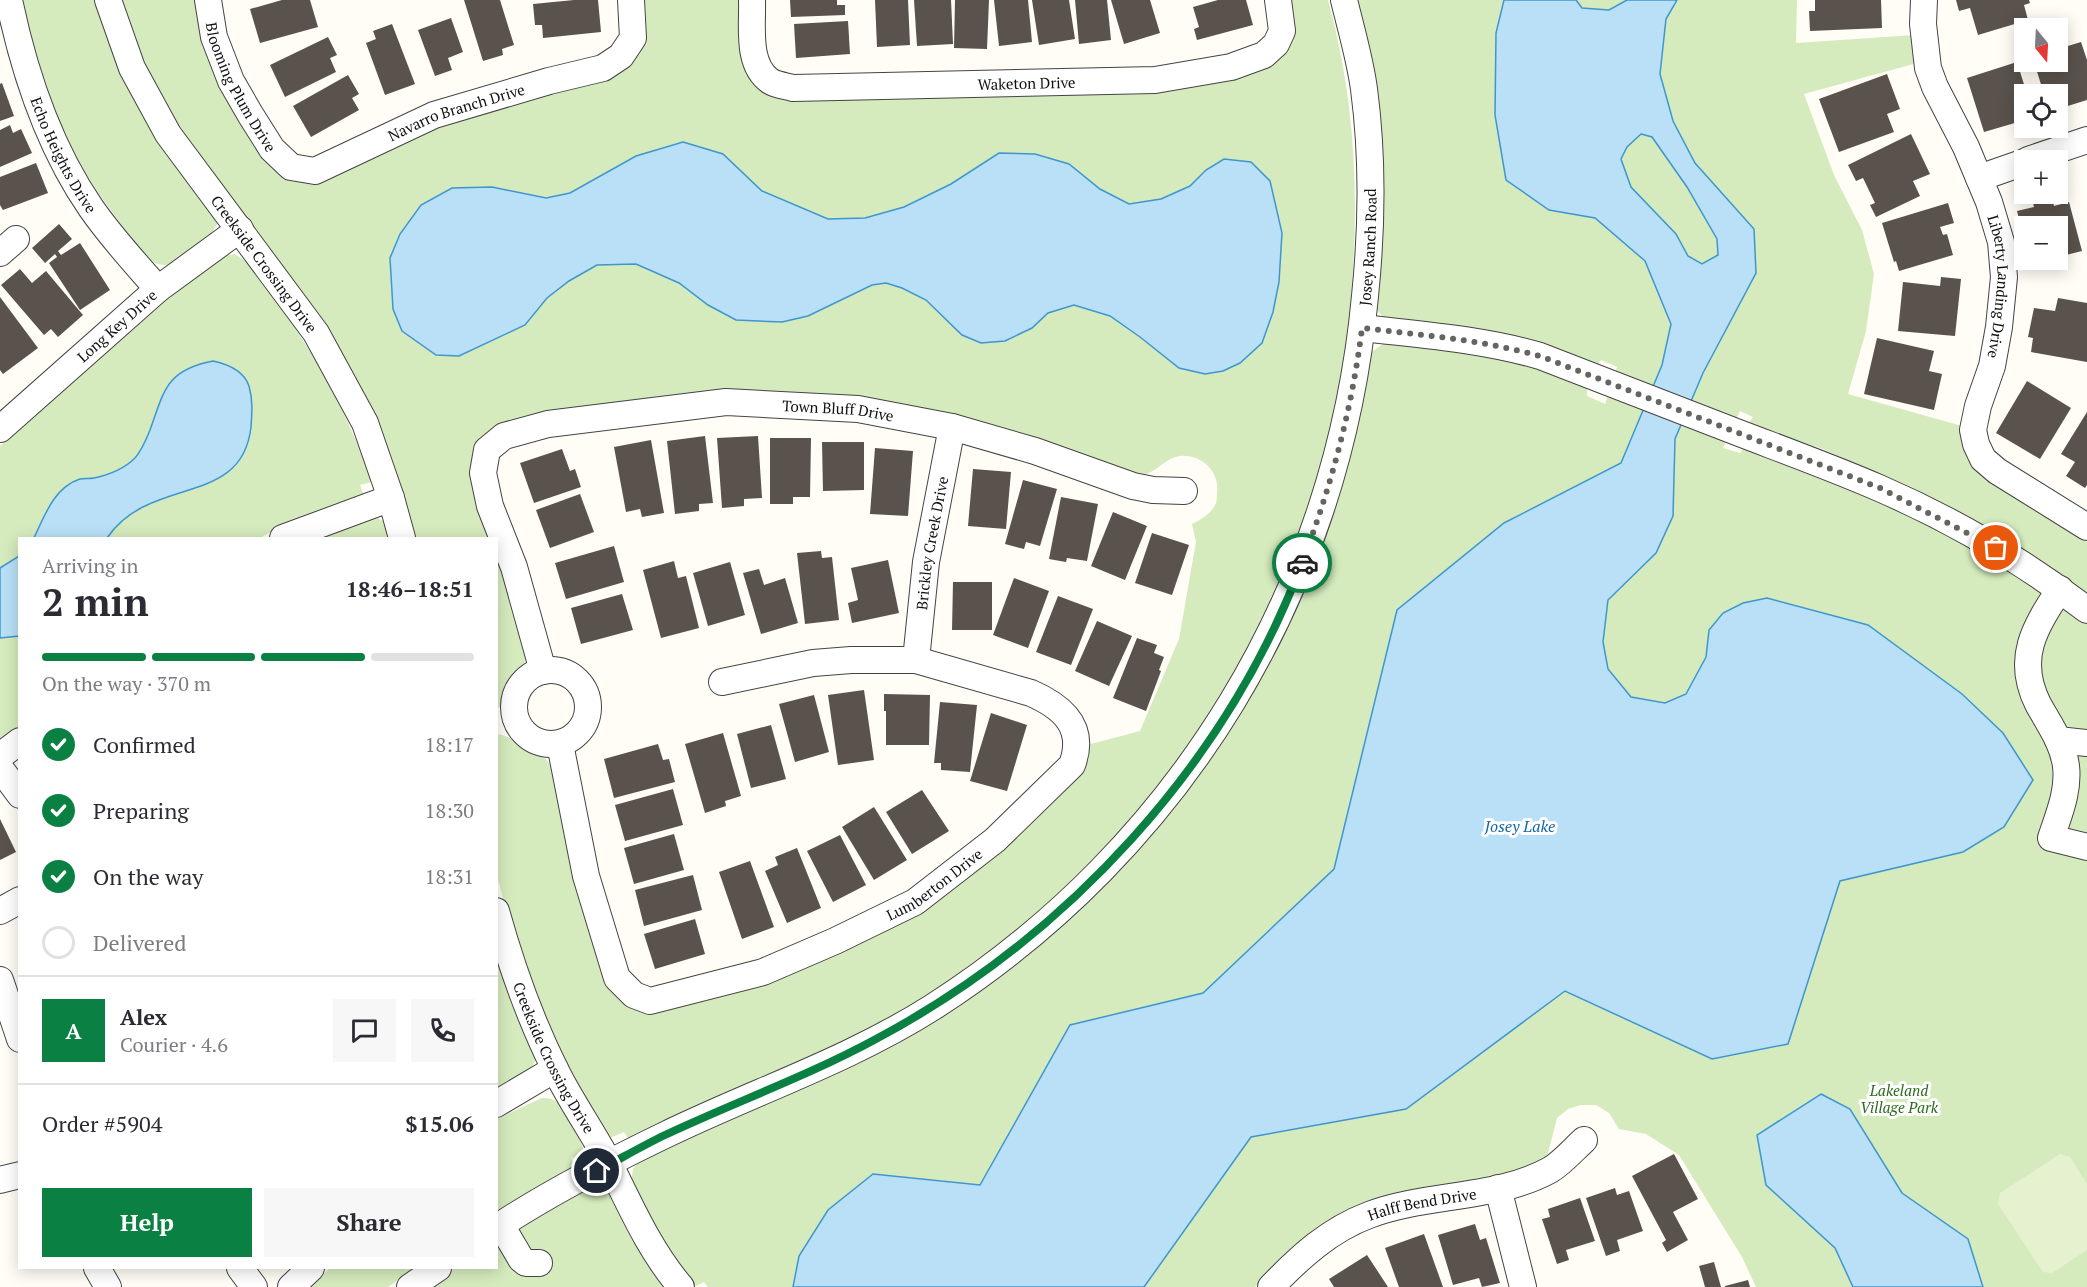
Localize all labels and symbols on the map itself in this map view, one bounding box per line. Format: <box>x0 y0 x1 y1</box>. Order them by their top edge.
north arrow <box>2014 18 2068 72</box>
street label: Blooming Plum Drive <box>202 21 281 155</box>
street label: Waketon Drive <box>977 72 1076 94</box>
street label: Navarro Branch Drive <box>384 79 527 145</box>
street label: Echo Heights Drive <box>27 94 101 217</box>
street label: Josey Ranch Road <box>1354 188 1381 307</box>
street label: Creekside Crossing Drive <box>207 191 322 336</box>
street label: Liberty Landing Drive <box>1983 212 2014 360</box>
street label: Long Key Drive <box>73 285 161 366</box>
street label: Town Bluff Drive <box>782 395 896 426</box>
street label: Brickley Creek Drive <box>911 475 952 611</box>
pin <box>1970 522 2021 573</box>
courier <box>1272 533 1332 593</box>
water label: Josey Lake <box>1484 815 1555 837</box>
street label: Lumberton Drive <box>883 844 986 925</box>
street label: Creekside Crossing Drive <box>509 979 600 1137</box>
park label: Lakeland Village Park <box>1860 1080 1939 1117</box>
pin <box>571 1145 622 1196</box>
street label: Halff Bend Drive <box>1365 1183 1478 1225</box>

